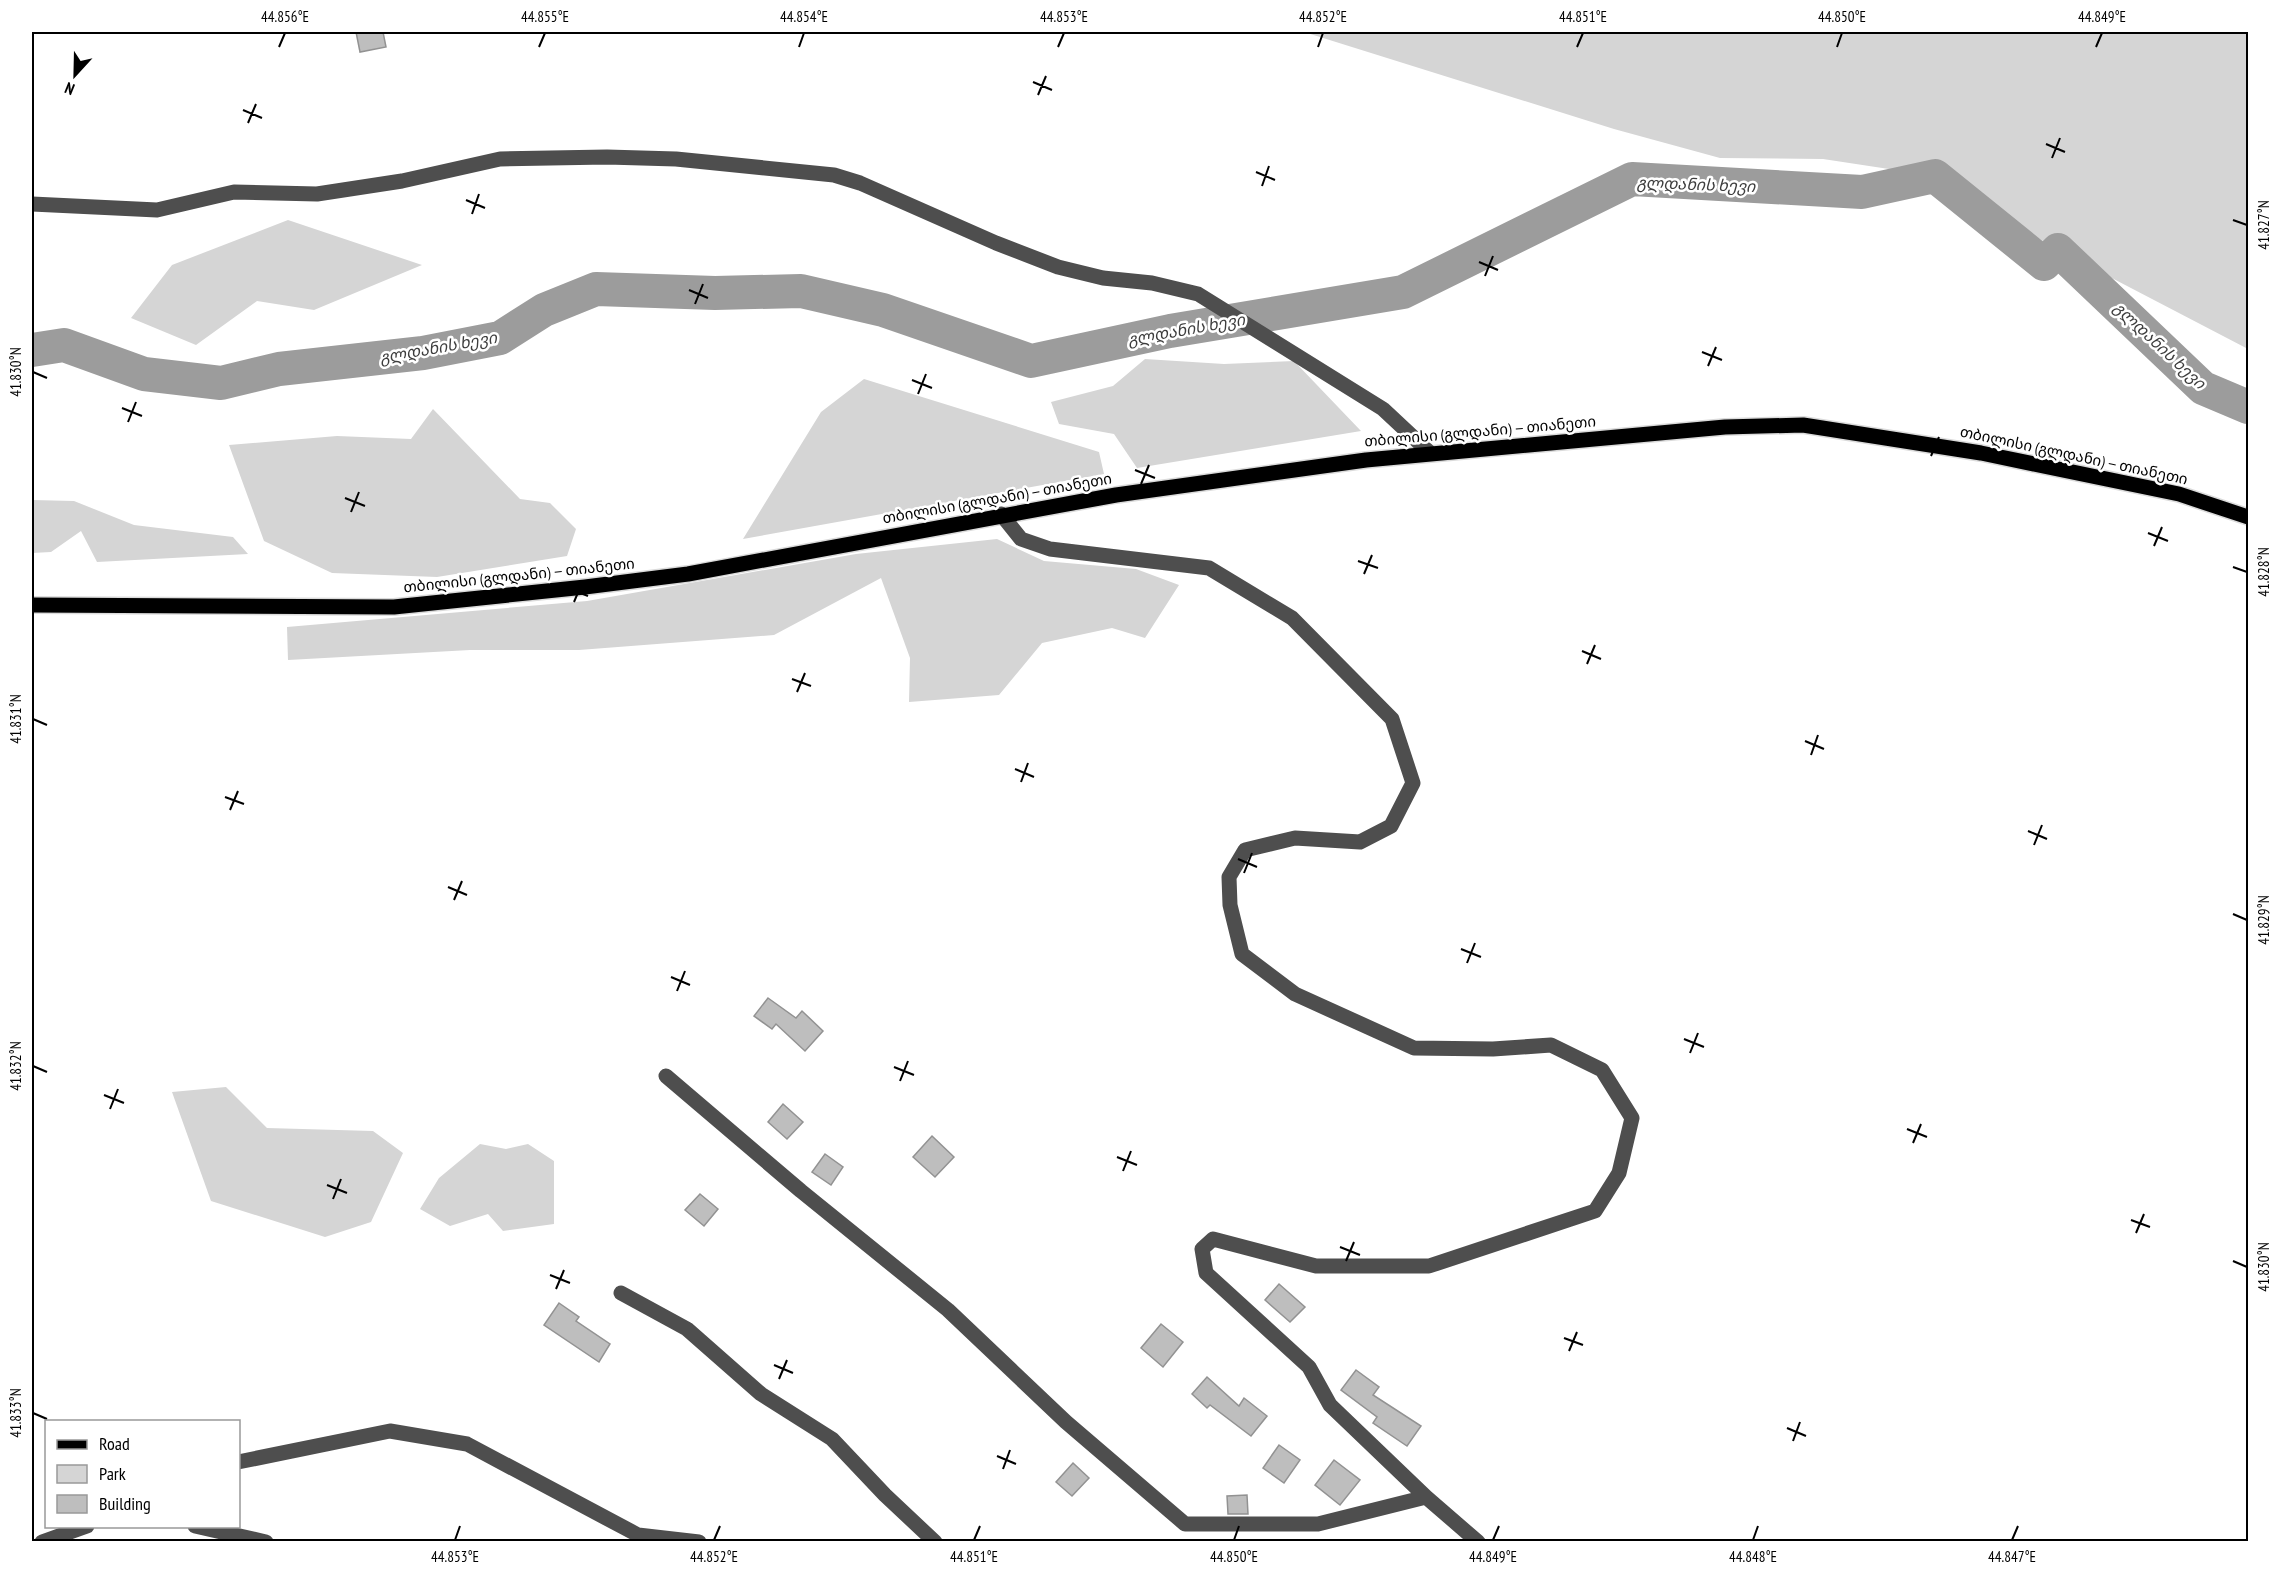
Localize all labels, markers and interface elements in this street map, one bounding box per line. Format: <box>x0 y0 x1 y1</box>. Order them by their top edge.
text: 44.856°E <box>261 7 309 26</box>
text: 44.855°E <box>521 7 569 26</box>
text: 44.854°E <box>780 7 828 26</box>
text: 44.853°E <box>1040 7 1088 26</box>
text: 44.852°E <box>1299 7 1347 26</box>
text: 44.851°E <box>1559 7 1607 26</box>
text: 44.850°E <box>1818 7 1866 26</box>
text: 44.849°E <box>2078 7 2126 26</box>
north arrow <box>45 45 105 105</box>
text: N <box>62 78 77 100</box>
water label: გლდანის ხევი <box>1636 172 1756 196</box>
text: 41.827°N <box>2254 200 2273 250</box>
water label: გლდანის ხევი <box>2110 297 2211 393</box>
water label: გლდანის ხევი <box>1126 309 1247 349</box>
water label: გლდანის ხევი <box>378 327 499 367</box>
text: 41.830°N <box>6 347 25 397</box>
street label: თბილისი (გლდანი) — თიანეთი <box>1363 411 1597 451</box>
street label: თბილისი (გლდანი) — თიანეთი <box>1958 422 2190 488</box>
street label: თბილისი (გლდანი) — თიანეთი <box>881 468 1113 528</box>
text: 41.828°N <box>2254 547 2273 597</box>
street label: თბილისი (გლდანი) — თიანეთი <box>402 553 636 597</box>
text: 41.831°N <box>6 694 25 744</box>
text: 41.829°N <box>2254 895 2273 945</box>
text: 41.832°N <box>6 1041 25 1091</box>
text: 41.830°N <box>2254 1242 2273 1292</box>
text: 41.833°N <box>6 1388 25 1438</box>
legend <box>45 1420 240 1528</box>
text: Road <box>99 1432 130 1455</box>
text: Park <box>99 1462 126 1485</box>
text: Building <box>99 1492 151 1515</box>
text: 44.853°E <box>431 1547 479 1566</box>
text: 44.852°E <box>690 1547 738 1566</box>
text: 44.851°E <box>950 1547 998 1566</box>
text: 44.850°E <box>1210 1547 1258 1566</box>
text: 44.849°E <box>1469 1547 1517 1566</box>
text: 44.848°E <box>1729 1547 1777 1566</box>
text: 44.847°E <box>1988 1547 2036 1566</box>

